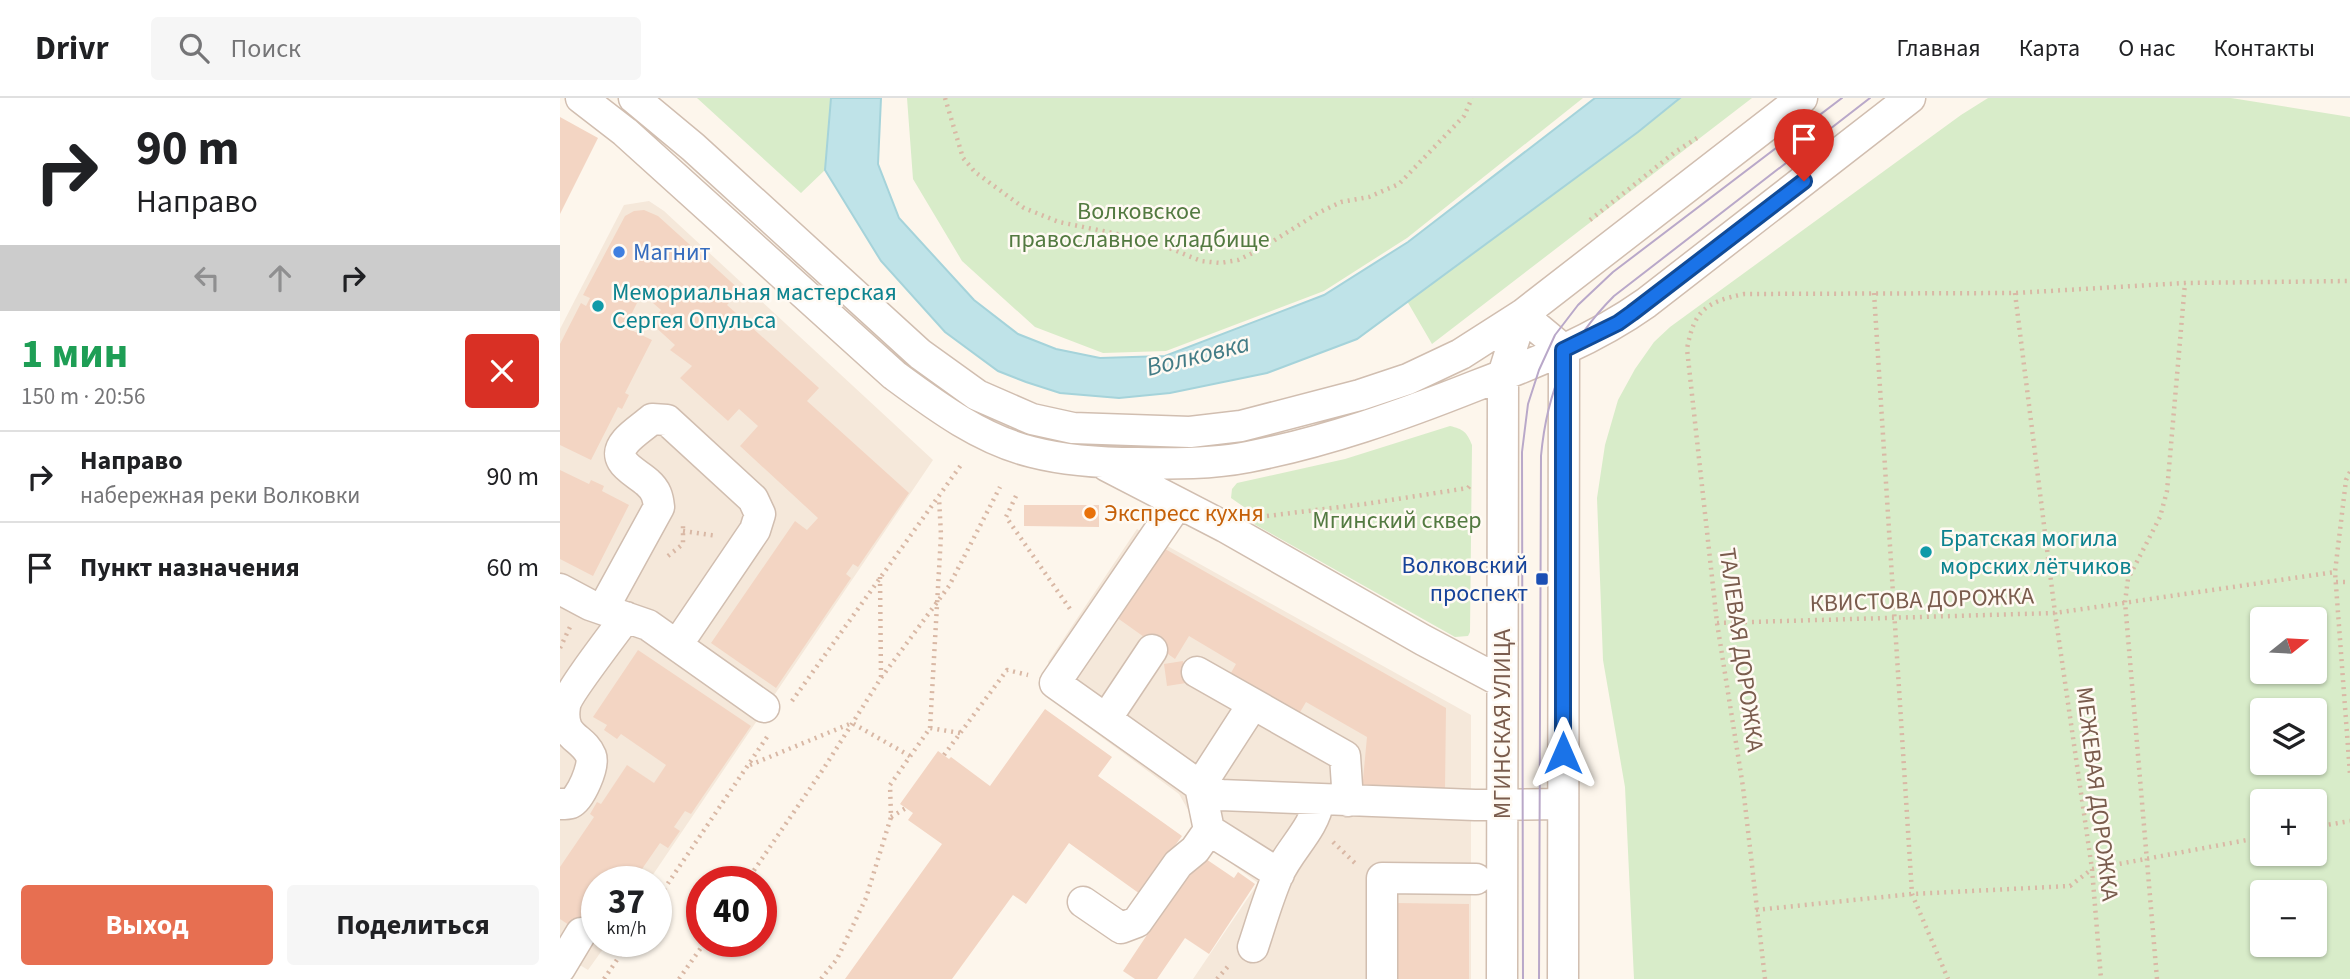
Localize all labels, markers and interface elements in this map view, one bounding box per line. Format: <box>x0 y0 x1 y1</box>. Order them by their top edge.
search box <box>151 17 641 80</box>
text: Drivr <box>35 25 109 72</box>
icon: search <box>175 29 213 67</box>
text: Поиск <box>231 30 301 67</box>
text: Главная <box>1896 31 1981 66</box>
text: Карта <box>2019 31 2080 66</box>
text: О нас <box>2118 31 2175 66</box>
text: Контакты <box>2213 31 2315 66</box>
pin <box>1774 109 1834 181</box>
text: 90 m <box>136 114 240 184</box>
icon: arrive <box>1785 120 1823 158</box>
icon: right <box>21 126 112 217</box>
text: Направо <box>136 179 258 225</box>
park label: Волковское православное кладбище <box>1008 194 1270 257</box>
place label: Магнит <box>633 235 711 270</box>
marker: Магнит <box>611 244 627 260</box>
icon: left <box>188 259 226 297</box>
icon: ahead <box>261 259 299 297</box>
icon: right <box>334 259 372 297</box>
place label: Мемориальная мастерская Сергея Опульса <box>612 275 897 338</box>
marker: Мемориальная мастерская Сергея Опульса <box>590 298 606 314</box>
text: 1 мин <box>21 324 128 384</box>
water label: Волковка <box>1142 324 1254 386</box>
button: close <box>465 334 539 408</box>
text: 150 m · 20:56 <box>21 380 145 413</box>
text: Направо <box>80 442 183 479</box>
icon: right <box>21 458 59 496</box>
text: 90 m <box>486 458 539 495</box>
text: набережная реки Волковки <box>80 479 360 512</box>
place label: Экспресс кухня <box>1104 496 1264 531</box>
park label: Мгинский сквер <box>1312 503 1482 538</box>
marker: Экспресс кухня <box>1082 505 1098 521</box>
place label: Братская могила морских лётчиков <box>1940 521 2131 584</box>
marker: Братская могила морских лётчиков <box>1918 544 1934 560</box>
street label: ТАЛЕВАЯ ДОРОЖКА <box>1709 546 1773 754</box>
place label: Волковский проспект <box>1402 548 1528 611</box>
icon: arrive <box>21 549 59 587</box>
text: Пункт назначения <box>80 549 300 586</box>
text: 60 m <box>486 549 539 586</box>
marker: Волковский проспект <box>1534 571 1550 587</box>
street label: КВИСТОВА ДОРОЖКА <box>1809 579 2035 621</box>
north arrow <box>2250 607 2328 684</box>
map controls <box>2250 607 2327 957</box>
street label: МГИНСКАЯ УЛИЦА <box>1485 629 1520 819</box>
street label: МЕЖЕВАЯ ДОРОЖКА <box>2066 685 2128 903</box>
button: layers <box>2250 698 2327 775</box>
position arrow <box>1526 716 1600 790</box>
button: + <box>2250 789 2327 866</box>
speed limit sign: 40 <box>686 866 777 957</box>
text: 37 <box>608 877 645 927</box>
button: − <box>2250 880 2327 957</box>
button: Выход <box>21 885 273 965</box>
button: Поделиться <box>287 885 539 965</box>
text: km/h <box>607 916 646 941</box>

